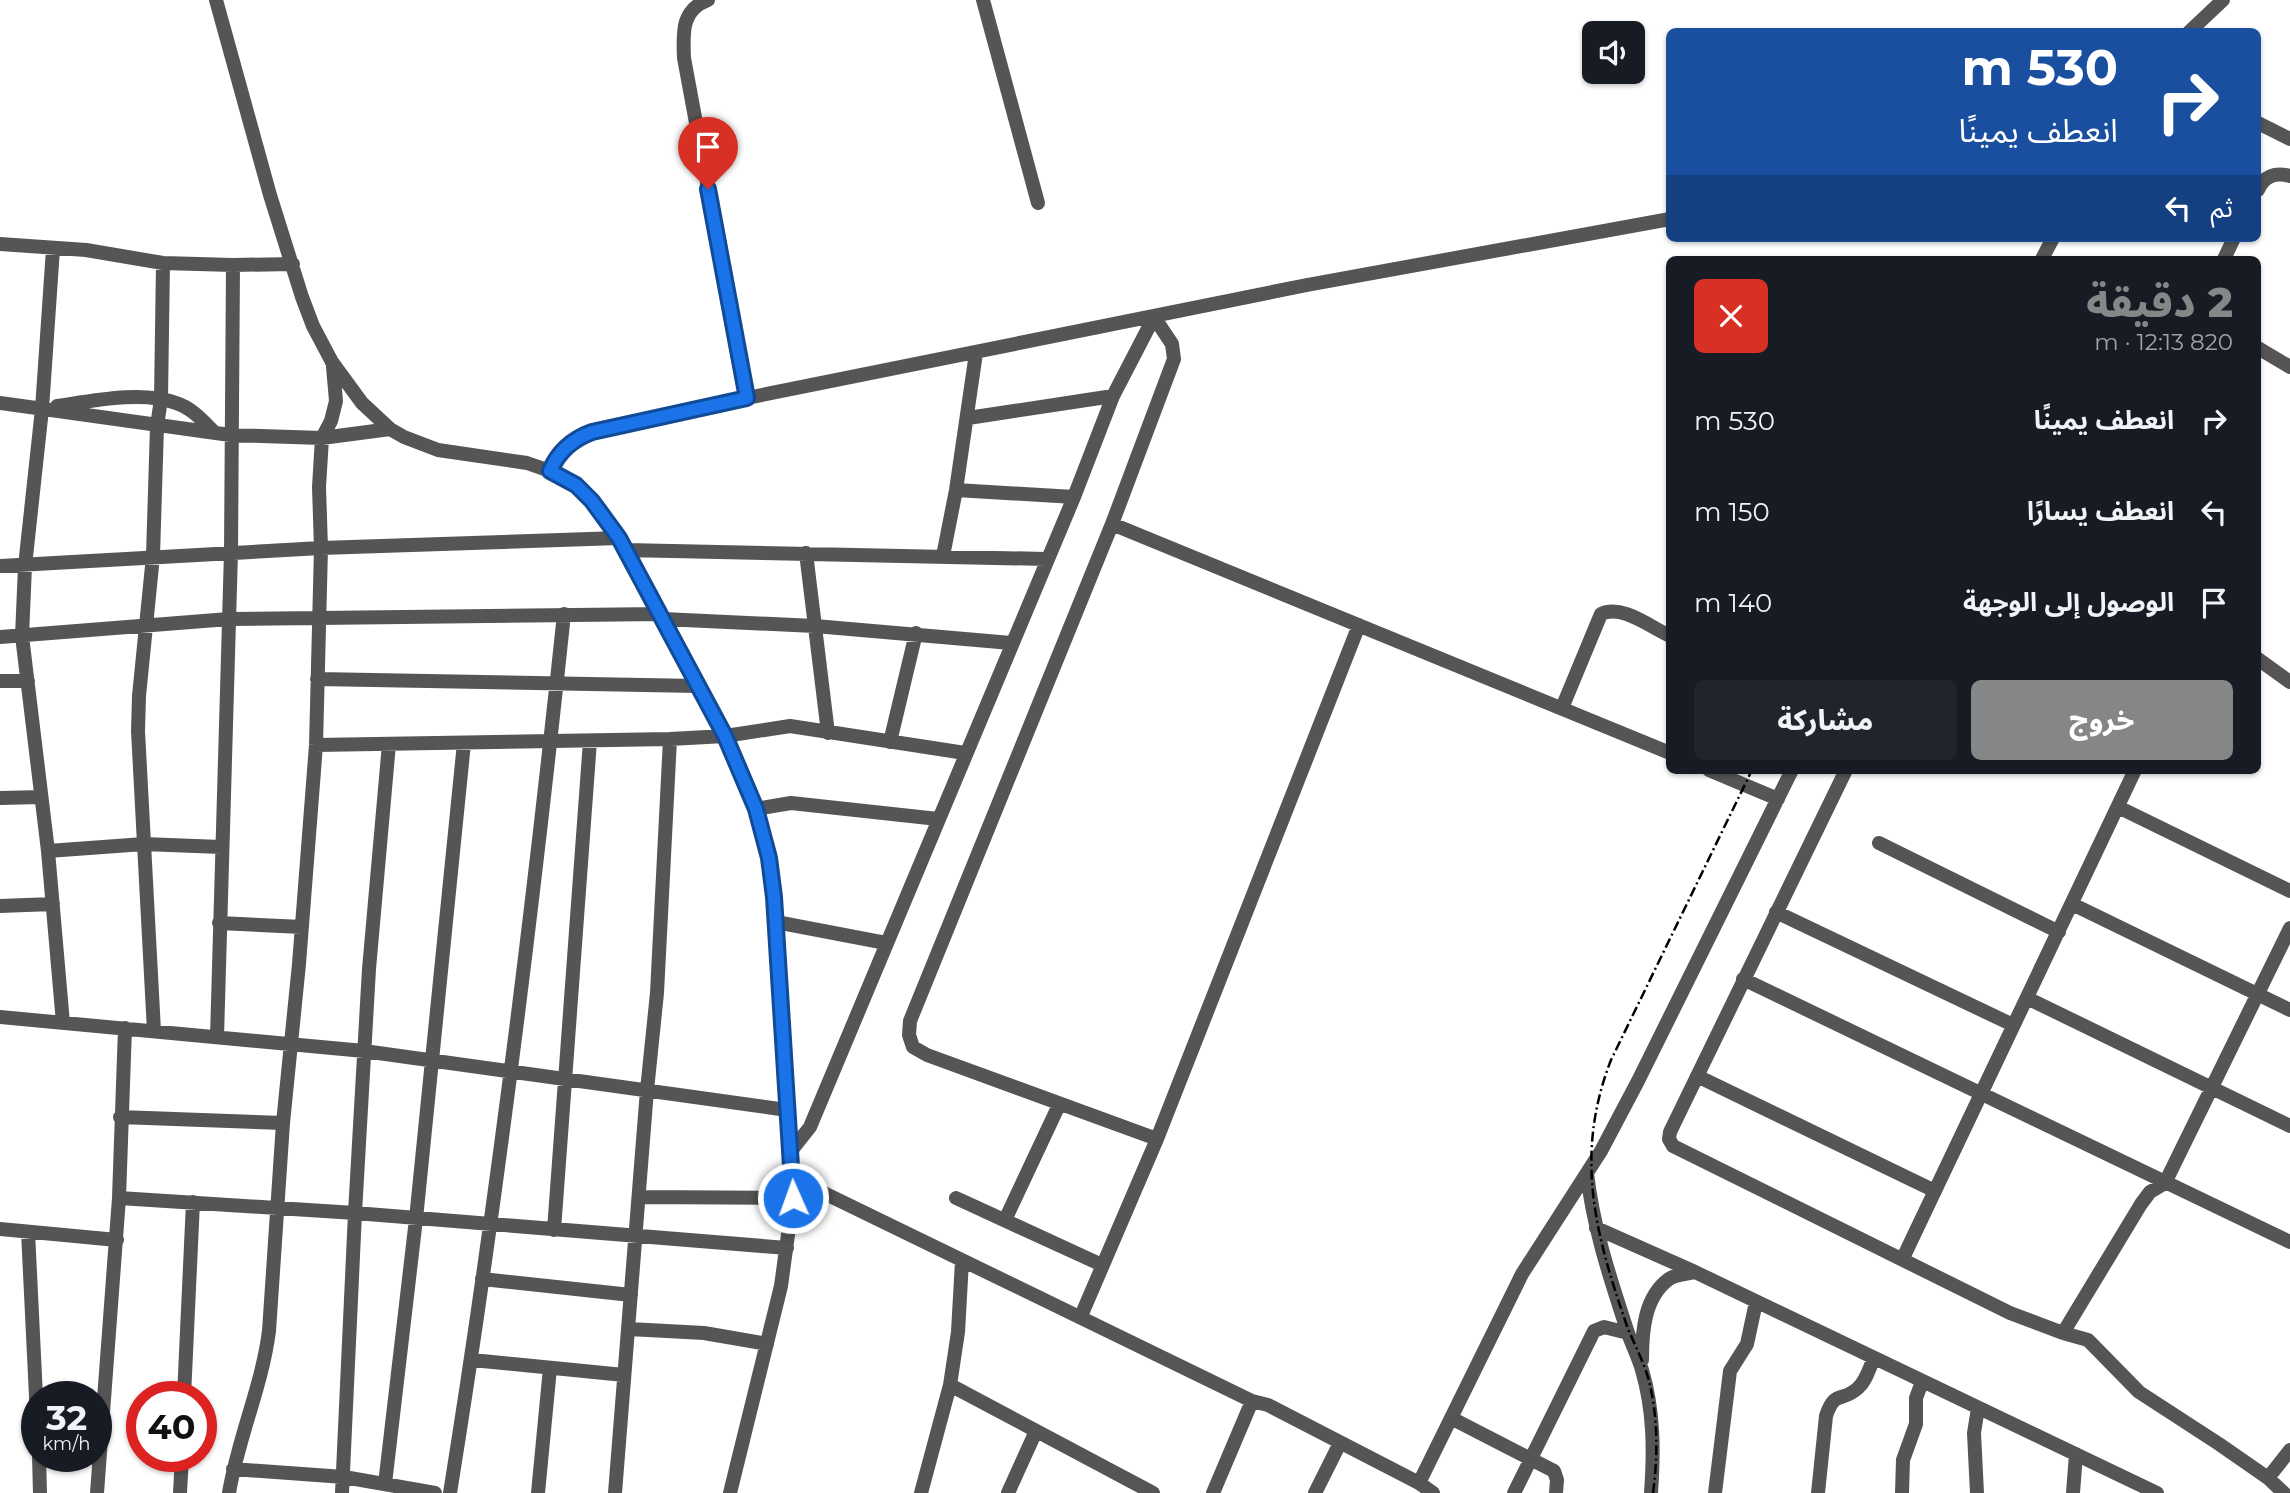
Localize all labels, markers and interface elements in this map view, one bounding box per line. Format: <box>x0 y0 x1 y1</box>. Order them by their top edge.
map controls <box>1582 21 1645 84</box>
button: sound <box>1582 21 1645 84</box>
text: 530 m <box>1962 38 2118 97</box>
icon: right <box>2142 56 2233 147</box>
text: انعطف يمينًا <box>1959 111 2118 150</box>
pin <box>678 117 738 189</box>
icon: arrive <box>689 128 727 166</box>
icon: left <box>2159 189 2197 227</box>
text: ثم <box>2211 192 2233 224</box>
text: 2 دقيقة <box>2086 276 2233 328</box>
button: close <box>1694 279 1768 353</box>
text: 820 m · 12:13 <box>2094 328 2233 356</box>
icon: right <box>2195 402 2233 440</box>
text: انعطف يمينًا <box>2034 404 2174 436</box>
text: 530 m <box>1694 405 1775 437</box>
icon: left <box>2195 493 2233 531</box>
text: انعطف يسارًا <box>2027 495 2174 527</box>
text: 150 m <box>1694 496 1770 528</box>
icon: arrive <box>2195 584 2233 622</box>
text: الوصول إلى الوجهة <box>1963 586 2174 618</box>
text: 140 m <box>1694 587 1772 619</box>
button: مشاركة <box>1694 680 1957 760</box>
button: خروج <box>1971 680 2233 760</box>
position arrow <box>756 1161 830 1235</box>
speed limit sign: 40 <box>126 1381 217 1472</box>
text: 32 <box>46 1396 87 1439</box>
text: km/h <box>42 1433 91 1455</box>

